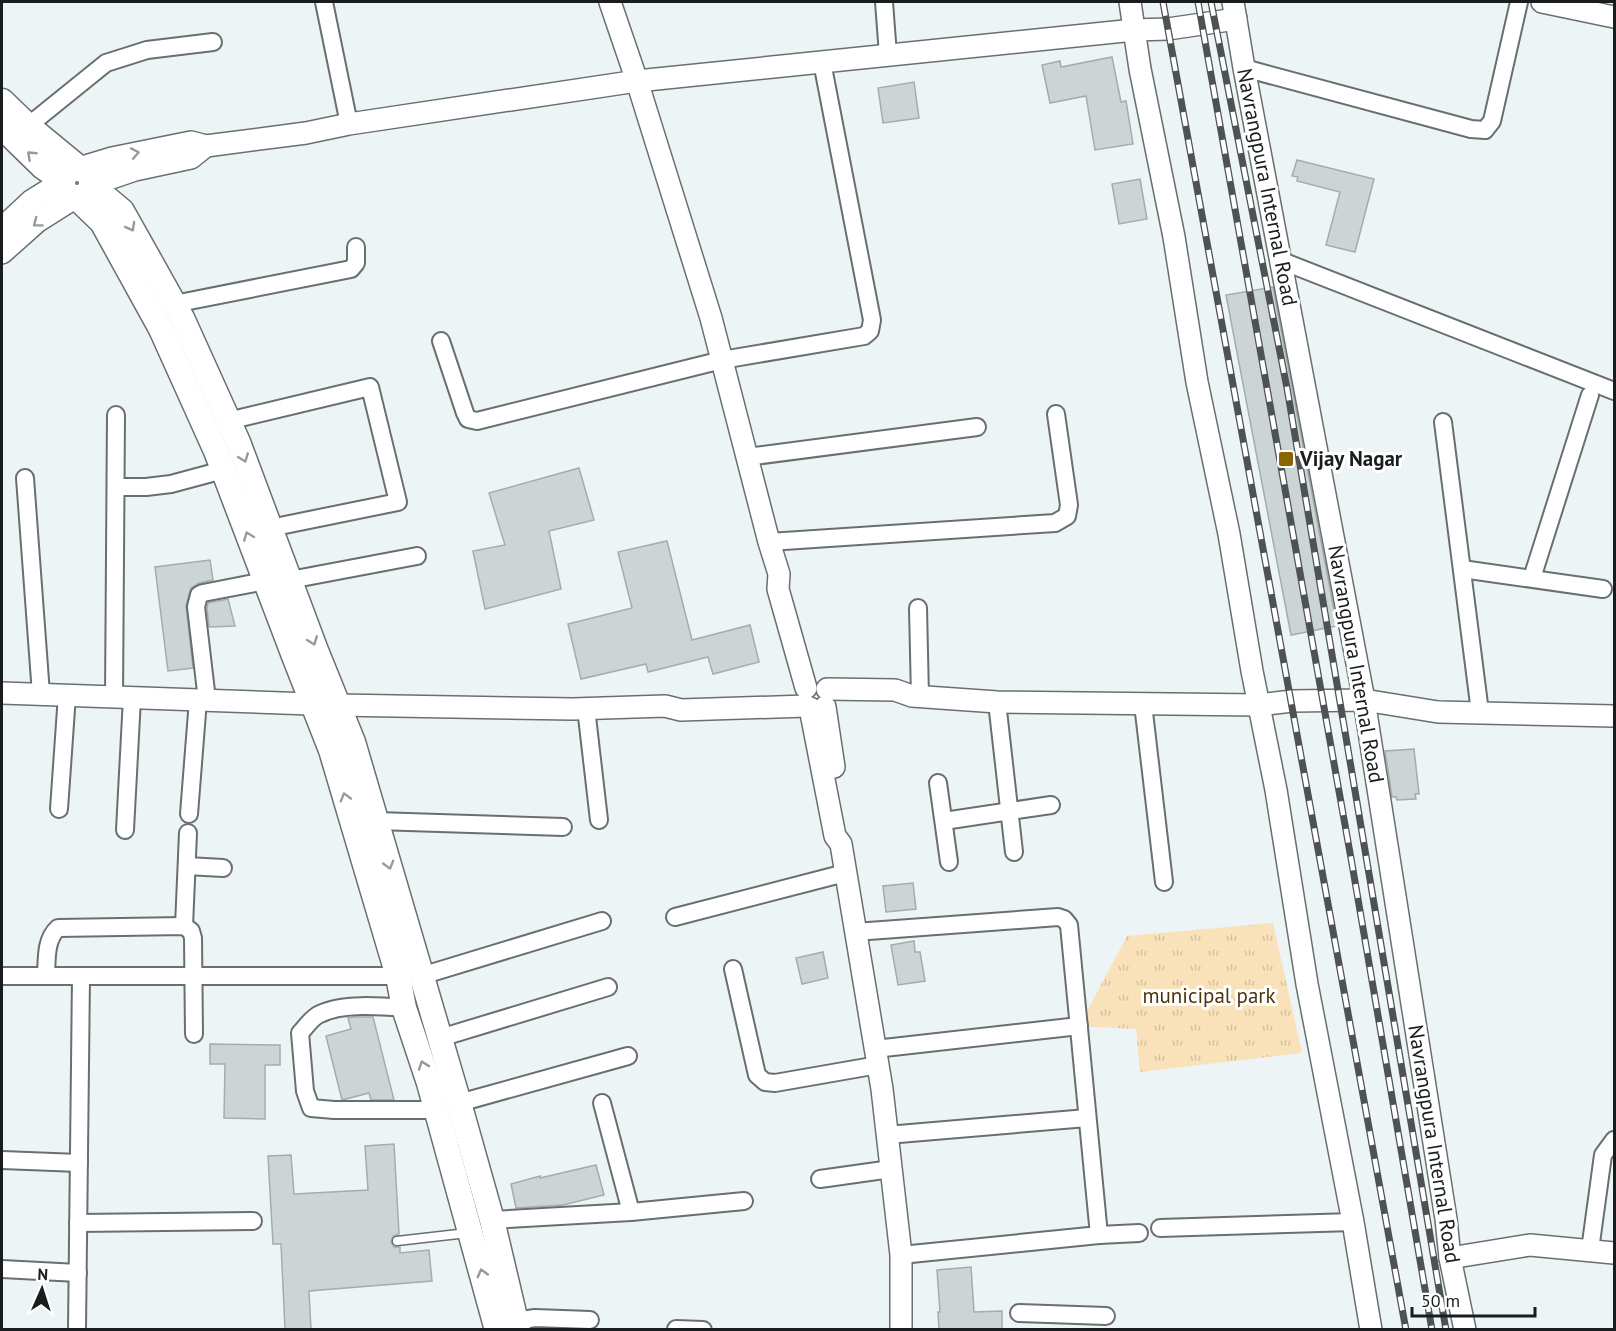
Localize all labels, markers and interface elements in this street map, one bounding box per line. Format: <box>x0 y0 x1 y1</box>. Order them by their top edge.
street label: Navrangpura Internal Road <box>1231 66 1304 308</box>
one-way arrow <box>130 147 140 160</box>
one-way arrow <box>27 152 38 163</box>
one-way arrow <box>33 215 44 226</box>
one-way arrow <box>124 221 135 231</box>
place label: Vijay Nagar <box>1299 445 1403 472</box>
marker: Vijay Nagar <box>1277 450 1295 468</box>
one-way arrow <box>237 452 249 463</box>
one-way arrow <box>243 531 256 542</box>
street label: Navrangpura Internal Road <box>1322 543 1391 785</box>
one-way arrow <box>306 635 318 646</box>
one-way arrow <box>340 793 352 803</box>
one-way arrow <box>382 859 394 870</box>
park label: municipal park <box>1142 982 1276 1009</box>
street label: Navrangpura Internal Road <box>1402 1023 1467 1265</box>
one-way arrow <box>418 1060 431 1071</box>
north arrow <box>12 1259 72 1319</box>
text: N <box>37 1264 49 1284</box>
one-way arrow <box>476 1268 489 1278</box>
scale bar <box>1412 1280 1535 1318</box>
text: 50 m <box>1421 1289 1460 1312</box>

